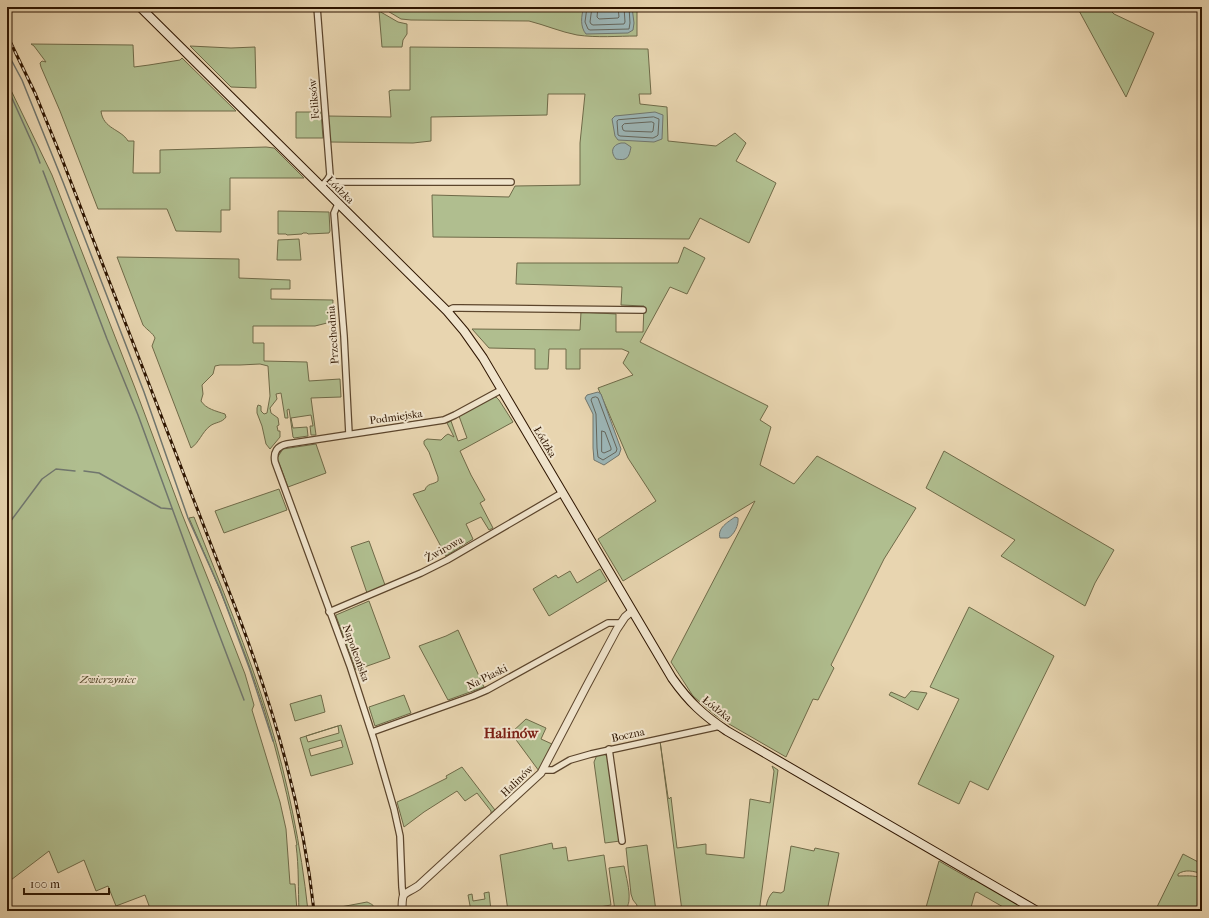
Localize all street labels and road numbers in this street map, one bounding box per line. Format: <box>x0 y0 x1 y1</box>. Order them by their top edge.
street label: Feliksów <box>306 77 322 120</box>
street label: Łódzka <box>323 173 357 207</box>
street label: Przechodnia <box>324 304 342 365</box>
street label: Podmiejska <box>369 407 424 427</box>
street label: Łódzka <box>531 424 560 461</box>
street label: Żwirowa <box>423 533 466 565</box>
street label: Napoleońska <box>340 623 373 684</box>
street label: Na Piaski <box>465 661 510 692</box>
street label: Łódzka <box>700 693 735 725</box>
street label: Boczna <box>610 725 647 745</box>
street label: Halinów <box>498 762 536 800</box>

